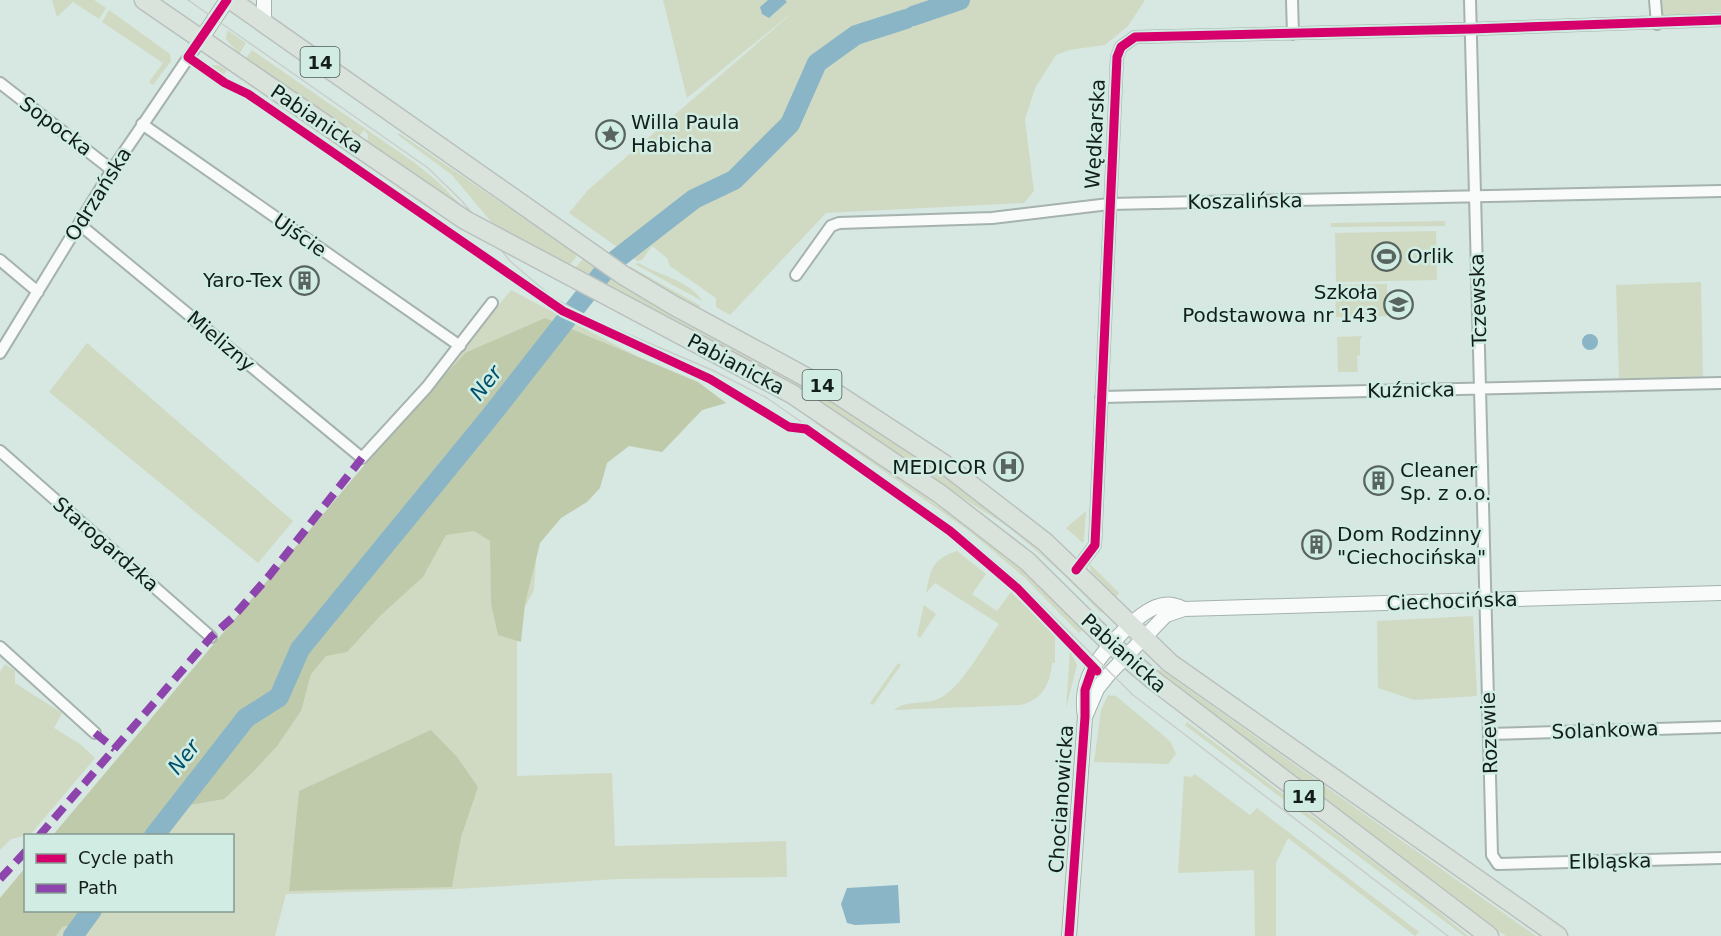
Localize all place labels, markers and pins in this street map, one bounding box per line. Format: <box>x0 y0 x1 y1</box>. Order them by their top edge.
place label: Willa Paula Habicha <box>631 110 740 157</box>
place icon: Willa Paula Habicha <box>594 118 626 150</box>
sports icon: Orlik <box>1370 240 1402 272</box>
place label: Orlik <box>1407 244 1454 268</box>
building icon: Yaro-Tex <box>288 264 320 296</box>
place label: Yaro-Tex <box>202 268 283 292</box>
place label: Szkoła Podstawowa nr 143 <box>1182 280 1378 327</box>
school or university icon: Szkoła Podstawowa nr 143 <box>1383 288 1415 320</box>
hospital icon: MEDICOR <box>992 451 1024 483</box>
place label: MEDICOR <box>892 455 987 479</box>
place label: Cleaner Sp. z o.o. <box>1400 458 1491 505</box>
building icon: Cleaner Sp. z o.o. <box>1363 465 1395 497</box>
place label: Dom Rodzinny "Ciechocińska" <box>1337 522 1486 569</box>
building icon: Dom Rodzinny "Ciechocińska" <box>1300 529 1332 561</box>

